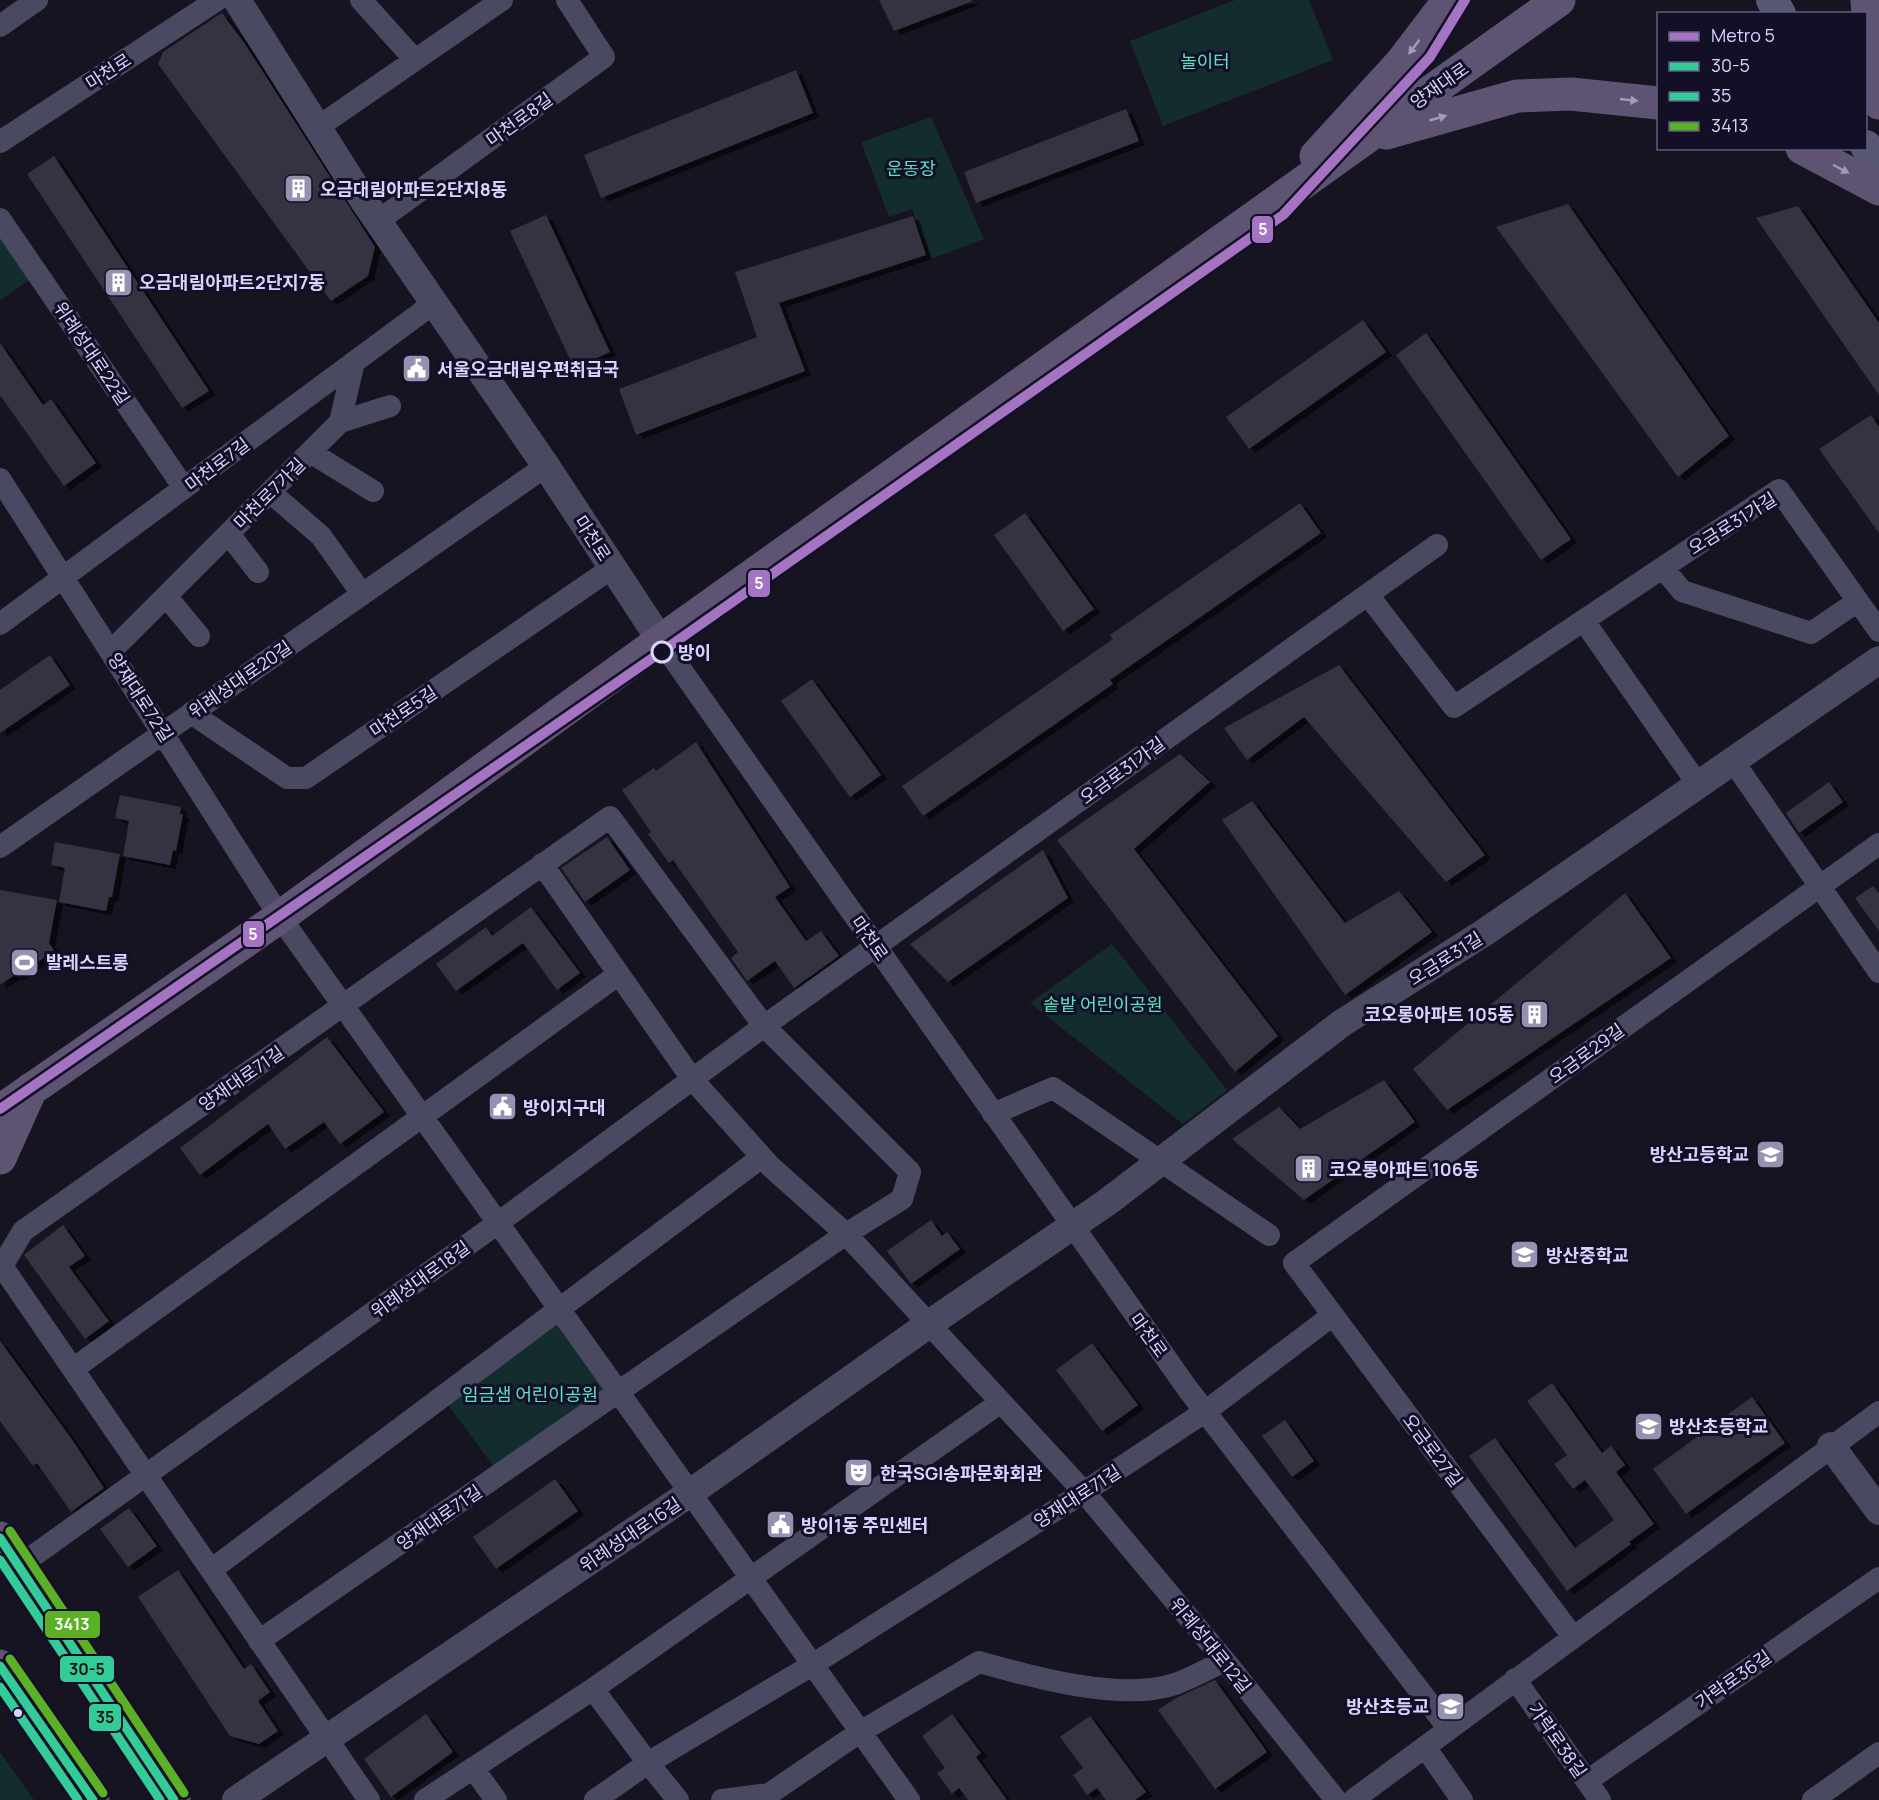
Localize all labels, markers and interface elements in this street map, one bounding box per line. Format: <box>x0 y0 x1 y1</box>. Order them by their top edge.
legend <box>1657 12 1867 150</box>
text: Metro 5 <box>1711 23 1775 47</box>
one-way arrow <box>1408 39 1420 54</box>
street label: 마천로 <box>81 47 135 95</box>
park label: 놀이터 <box>1180 49 1230 73</box>
text: 30-5 <box>1711 53 1750 77</box>
street label: 양재대로 <box>1405 56 1473 114</box>
text: 35 <box>1711 83 1731 107</box>
street label: 마천로8길 <box>481 87 557 151</box>
one-way arrow <box>1620 95 1639 105</box>
one-way arrow <box>1429 113 1447 123</box>
text: 3413 <box>1711 113 1749 137</box>
park label: 운동장 <box>886 156 936 180</box>
one-way arrow <box>1832 164 1849 174</box>
building icon: 오금대림아파트2단지8동 <box>283 173 315 205</box>
place label: 오금대림아파트2단지8동 <box>320 177 507 201</box>
line badge: 5 <box>1251 215 1274 244</box>
text: 5 <box>1258 218 1268 240</box>
building icon: 오금대림아파트2단지7동 <box>102 266 134 298</box>
place label: 오금대림아파트2단지7동 <box>139 270 325 294</box>
street label: 위례성대로22길 <box>49 297 135 409</box>
public building icon: 서울오금대림우편취급국 <box>400 353 432 385</box>
place label: 서울오금대림우편취급국 <box>437 357 619 381</box>
street label: 마천로7길 <box>180 432 254 496</box>
street label: 마천로7가길 <box>228 452 310 534</box>
street label: 오금로31가길 <box>1683 486 1781 560</box>
street label: 마천로 <box>569 511 617 565</box>
line badge: 5 <box>747 569 771 598</box>
text: 5 <box>754 572 764 594</box>
street label: 위례성대로20길 <box>184 635 296 723</box>
place label: 방이 <box>678 640 711 664</box>
marker: 방이 <box>651 641 673 663</box>
street label: 양재대로72길 <box>103 648 179 746</box>
street label: 마천로5길 <box>365 680 441 742</box>
street label: 오금로31가길 <box>1075 731 1169 809</box>
street label: 마천로 <box>846 911 894 965</box>
line badge: 5 <box>242 920 265 948</box>
text: 5 <box>248 923 258 945</box>
street label: 오금로31길 <box>1403 926 1487 990</box>
sports icon: 발레스트롱 <box>9 946 41 978</box>
place label: 발레스트롱 <box>46 950 129 974</box>
park label: 솥밭 어린이공원 <box>1043 992 1163 1016</box>
building icon: 코오롱아파트 105동 <box>1519 998 1551 1030</box>
place label: 코오롱아파트 105동 <box>1364 1002 1514 1026</box>
street label: 오금로29길 <box>1543 1018 1629 1088</box>
street label: 양재대로71길 <box>194 1040 288 1116</box>
public building icon: 방이지구대 <box>486 1091 518 1123</box>
place label: 방이지구대 <box>523 1095 606 1119</box>
school or university icon: 방산고등학교 <box>1754 1138 1786 1170</box>
place label: 방산고등학교 <box>1650 1142 1749 1166</box>
building icon: 코오롱아파트 106동 <box>1292 1153 1324 1185</box>
place label: 코오롱아파트 106동 <box>1329 1157 1479 1181</box>
street label: 위례성대로18길 <box>366 1235 474 1323</box>
school or university icon: 방산중학교 <box>1509 1239 1541 1271</box>
place label: 방산중학교 <box>1546 1243 1629 1267</box>
street label: 마천로 <box>1125 1308 1173 1362</box>
park label: 임금샘 어린이공원 <box>462 1382 598 1406</box>
street label: 오금로27길 <box>1398 1409 1468 1491</box>
school or university icon: 방산초등학교 <box>1632 1410 1664 1442</box>
place label: 방산초등학교 <box>1669 1414 1768 1438</box>
theatre icon: 한국SGI송파문화회관 <box>843 1457 875 1489</box>
street label: 양재대로71길 <box>1029 1459 1125 1533</box>
place label: 한국SGI송파문화회관 <box>880 1461 1043 1485</box>
street label: 양재대로71길 <box>392 1479 486 1555</box>
street label: 위례성대로16길 <box>575 1491 685 1577</box>
public building icon: 방이1동 주민센터 <box>764 1509 796 1541</box>
place label: 방이1동 주민센터 <box>801 1513 928 1537</box>
street label: 위례성대로12길 <box>1165 1592 1257 1698</box>
line badge: 3413 <box>44 1610 101 1639</box>
text: 3413 <box>54 1613 90 1635</box>
street label: 가락로36길 <box>1690 1644 1776 1714</box>
line badge: 30-5 <box>59 1655 115 1683</box>
text: 30-5 <box>69 1658 105 1680</box>
school or university icon: 방산초등교 <box>1434 1690 1466 1722</box>
place label: 방산초등교 <box>1346 1694 1429 1718</box>
street label: 가락로38길 <box>1523 1698 1593 1782</box>
line badge: 35 <box>88 1703 122 1732</box>
text: 35 <box>96 1706 114 1728</box>
unlabelled marker <box>12 1707 24 1719</box>

